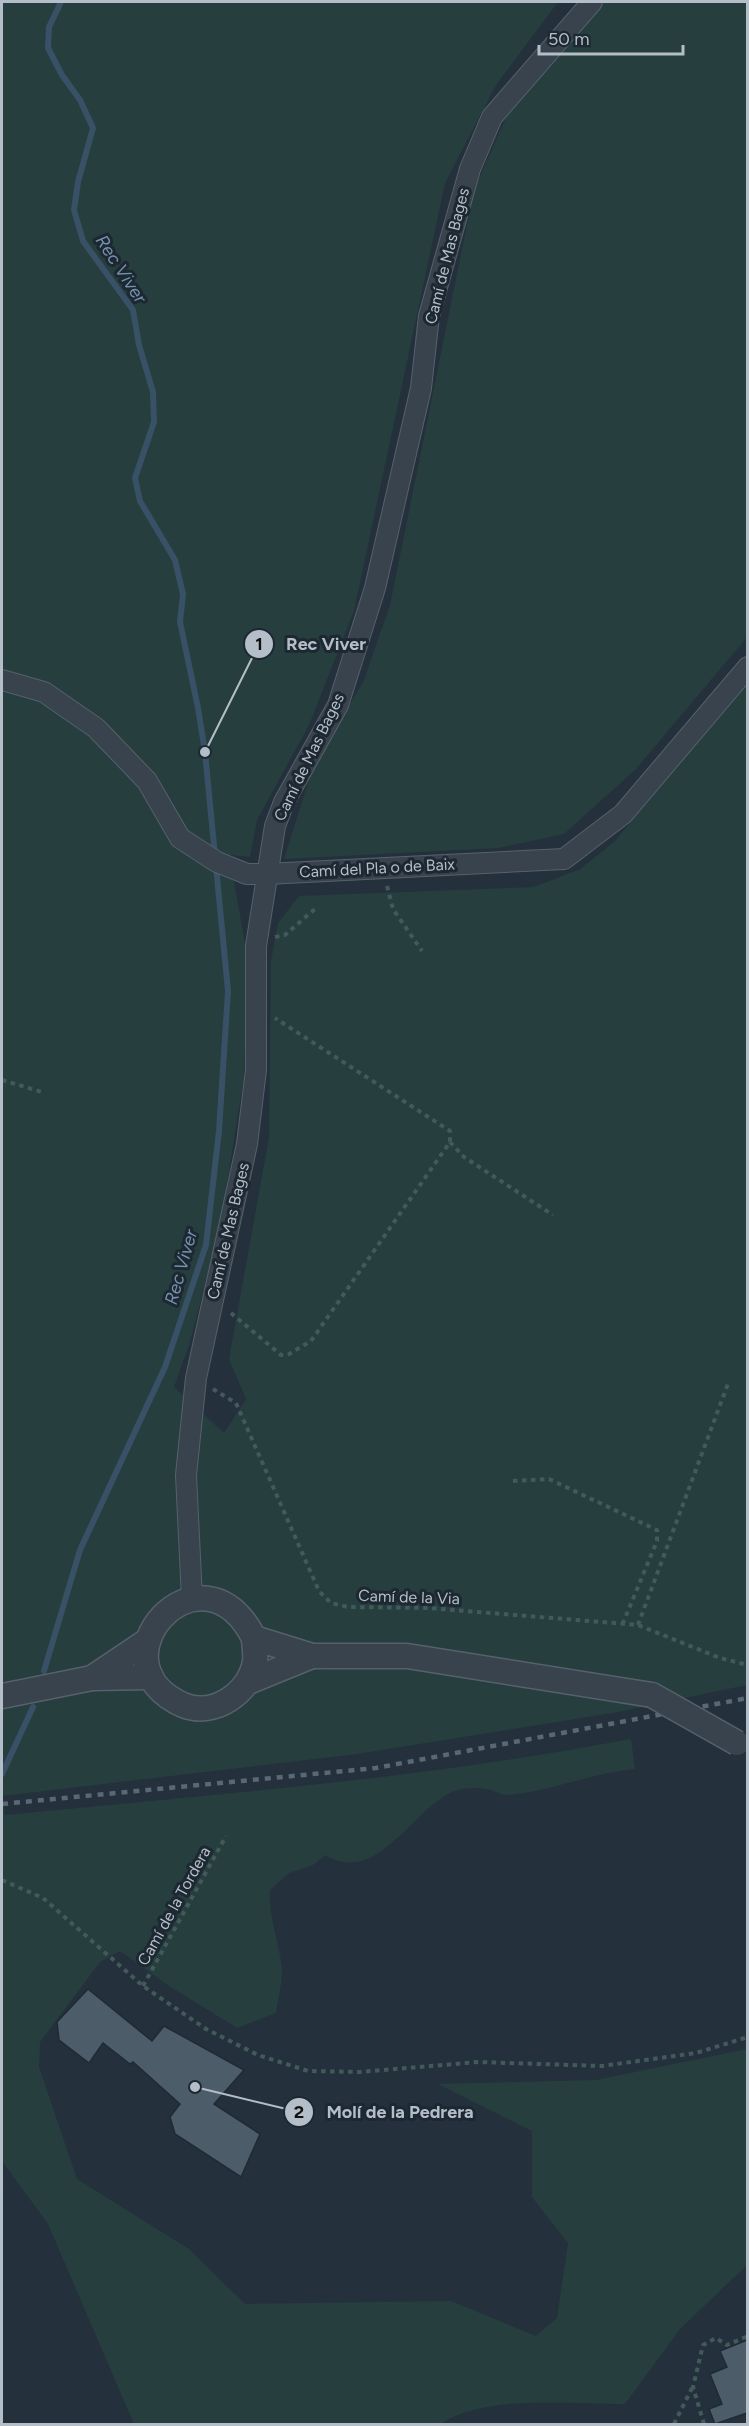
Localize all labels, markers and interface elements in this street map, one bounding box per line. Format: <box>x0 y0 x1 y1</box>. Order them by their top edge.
scale bar <box>539 18 683 56</box>
text: 50 m <box>548 28 590 50</box>
street label: Camí de Mas Bages <box>421 186 473 326</box>
water label: Rec Viver <box>91 231 152 308</box>
callout: Rec Viver <box>244 626 378 662</box>
text: 1 <box>255 633 263 655</box>
text: Rec Viver <box>286 633 366 655</box>
street label: Camí de Mas Bages <box>270 690 348 824</box>
street label: Camí del Pla o de Baix <box>299 854 456 882</box>
street label: Camí de Mas Bages <box>203 1161 253 1301</box>
water label: Rec Viver <box>160 1226 202 1307</box>
street label: Camí de la Via <box>358 1586 460 1608</box>
street label: Camí de la Tordera <box>133 1843 215 1969</box>
callout: Molí de la Pedrera <box>284 2094 485 2130</box>
text: 2 <box>294 2101 304 2123</box>
text: Molí de la Pedrera <box>326 2101 474 2123</box>

